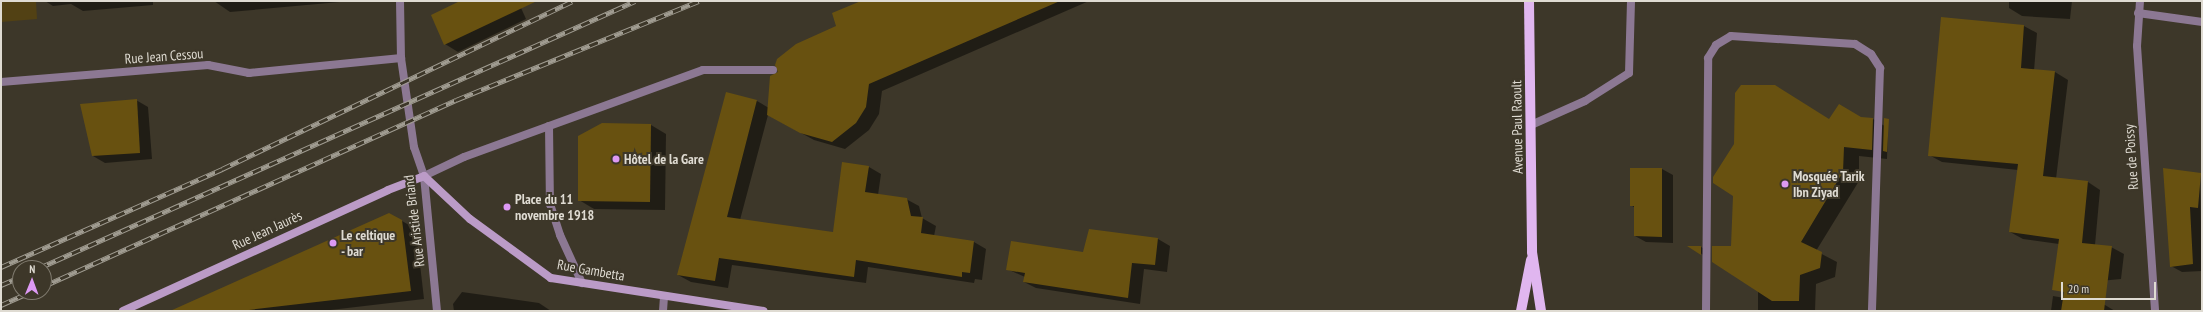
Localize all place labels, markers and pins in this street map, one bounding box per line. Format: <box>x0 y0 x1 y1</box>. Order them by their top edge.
place label: Hôtel de la Gare <box>624 151 704 167</box>
marker: Hôtel de la Gare <box>611 154 621 164</box>
place label: Mosquée Tarik Ibn Ziyad <box>1793 168 1865 200</box>
marker: Mosquée Tarik Ibn Ziyad <box>1780 179 1790 189</box>
place label: Place du 11 novembre 1918 <box>515 191 594 224</box>
marker: Place du 11 novembre 1918 <box>502 202 512 212</box>
place label: Le celtique - bar <box>341 227 395 260</box>
marker: Le celtique - bar <box>328 238 338 248</box>

